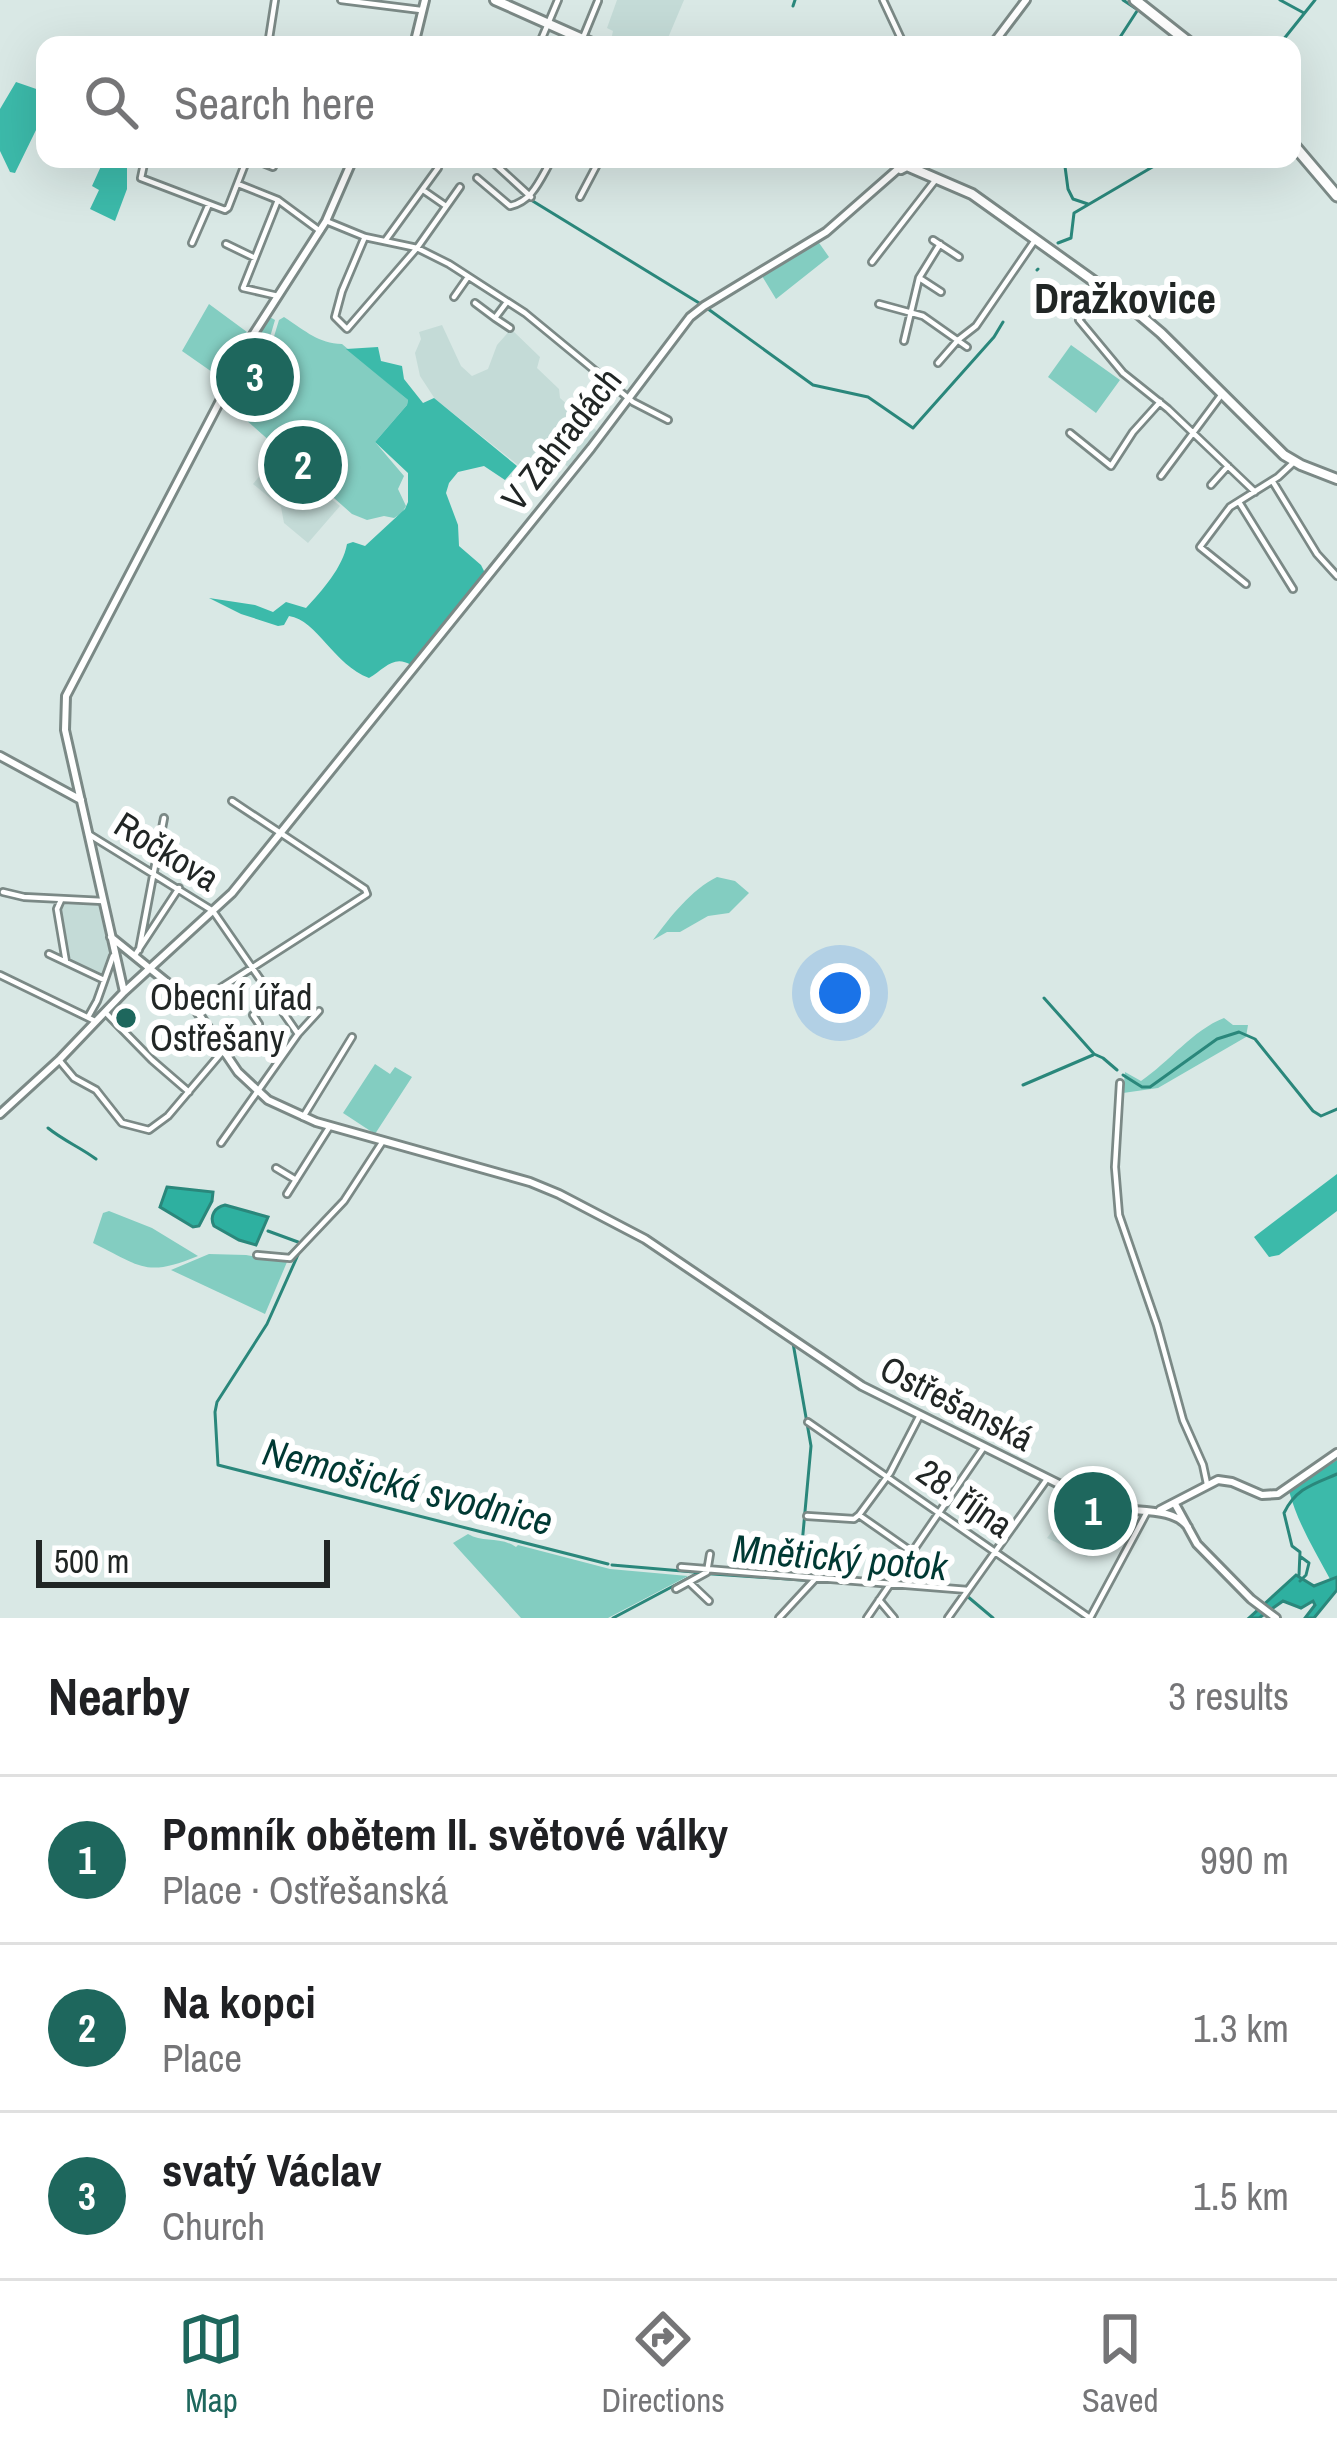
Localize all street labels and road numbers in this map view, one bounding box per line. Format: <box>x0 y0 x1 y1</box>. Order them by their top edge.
street label: V Zahradách <box>490 358 632 520</box>
street label: Ročkova <box>106 800 228 902</box>
street label: Ostřešanská <box>872 1344 1042 1462</box>
street label: 28. října <box>908 1448 1022 1548</box>

